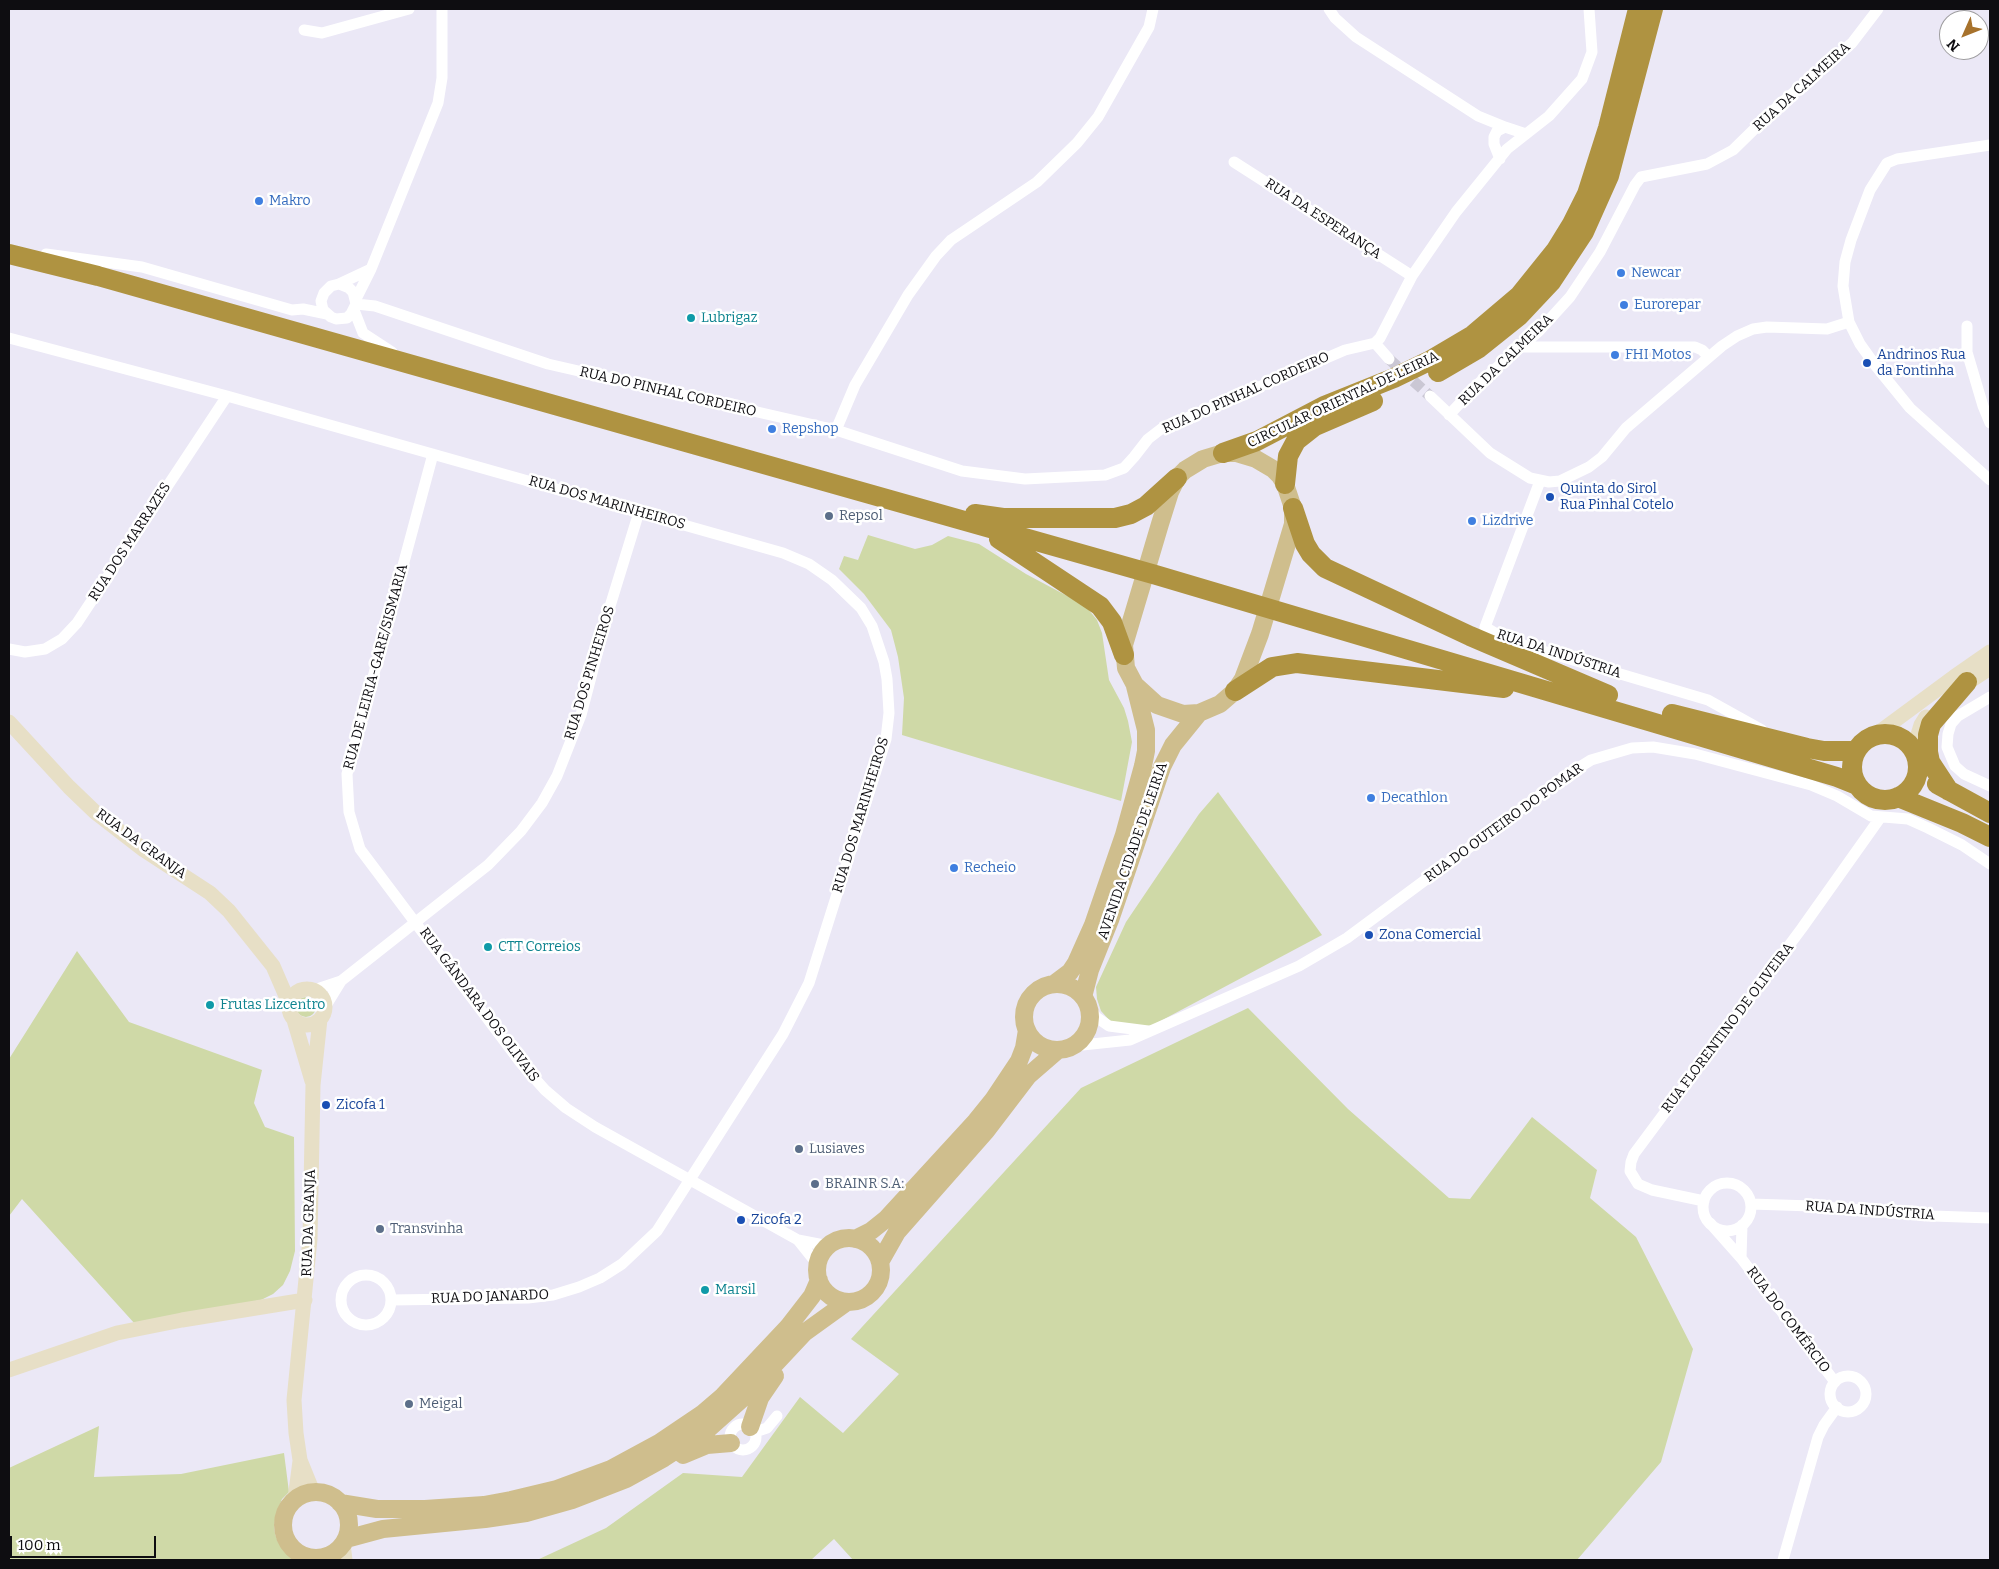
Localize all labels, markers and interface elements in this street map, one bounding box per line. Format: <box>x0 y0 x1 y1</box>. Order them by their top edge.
north arrow <box>1939 10 1989 60</box>
text: N <box>1944 35 1963 55</box>
street label: RUA DA CALMEIRA <box>1750 39 1854 135</box>
street label: RUA DA ESPERANÇA <box>1262 175 1384 263</box>
place label: Makro <box>269 193 311 209</box>
marker: Makro <box>253 195 265 207</box>
place label: Newcar <box>1631 265 1681 281</box>
marker: Newcar <box>1615 267 1627 279</box>
place label: Eurorepar <box>1634 297 1701 313</box>
marker: Eurorepar <box>1618 299 1630 311</box>
place label: Lubrigaz <box>701 310 758 326</box>
street label: RUA DA CALMEIRA <box>1455 311 1557 409</box>
marker: Lubrigaz <box>685 312 697 324</box>
place label: FHI Motos <box>1625 347 1691 363</box>
place label: Andrinos Rua da Fontinha <box>1877 347 1966 380</box>
street label: CIRCULAR ORIENTAL DE LEIRIA <box>1245 348 1441 452</box>
street label: RUA DO PINHAL CORDEIRO <box>1160 349 1332 437</box>
marker: FHI Motos <box>1609 349 1621 361</box>
marker: Andrinos Rua da Fontinha <box>1861 357 1873 369</box>
street label: RUA DO PINHAL CORDEIRO <box>578 363 758 421</box>
place label: Repshop <box>782 421 839 437</box>
marker: Repshop <box>766 423 778 435</box>
street label: RUA DOS MARINHEIROS <box>527 473 687 533</box>
street label: RUA DOS MARRAZES <box>85 480 175 604</box>
place label: Quinta do Sirol Rua Pinhal Cotelo <box>1560 481 1674 514</box>
marker: Quinta do Sirol Rua Pinhal Cotelo <box>1544 491 1556 503</box>
place label: Repsol <box>839 508 883 524</box>
marker: Repsol <box>823 510 835 522</box>
place label: Lizdrive <box>1482 513 1533 529</box>
marker: Lizdrive <box>1466 515 1478 527</box>
street label: RUA DE LEIRIA-GARE/SISMARIA <box>340 562 412 772</box>
street label: RUA DOS PINHEIROS <box>562 604 618 742</box>
street label: RUA DA INDÚSTRIA <box>1495 626 1623 682</box>
street label: RUA DOS MARINHEIROS <box>829 735 893 895</box>
street label: AVENIDA CIDADE DE LEIRIA <box>1095 760 1171 942</box>
street label: RUA DO OUTEIRO DO POMAR <box>1421 760 1587 886</box>
place label: Decathlon <box>1381 790 1448 806</box>
marker: Decathlon <box>1365 792 1377 804</box>
street label: RUA DA GRANJA <box>93 806 189 882</box>
place label: Recheio <box>964 860 1016 876</box>
marker: Recheio <box>948 862 960 874</box>
street label: RUA GÂNDARA DOS OLIVAIS <box>416 925 542 1085</box>
place label: Zona Comercial <box>1379 927 1481 943</box>
marker: Zona Comercial <box>1363 929 1375 941</box>
place label: CTT Correios <box>498 939 581 955</box>
street label: RUA FLORENTINO DE OLIVEIRA <box>1659 940 1797 1116</box>
marker: CTT Correios <box>482 941 494 953</box>
place label: Frutas Lizcentro <box>220 997 325 1013</box>
marker: Frutas Lizcentro <box>204 999 216 1011</box>
place label: Zicofa 1 <box>336 1097 385 1113</box>
marker: Zicofa 1 <box>320 1099 332 1111</box>
place label: Lusiaves <box>809 1141 865 1157</box>
marker: Lusiaves <box>793 1143 805 1155</box>
street label: RUA DA GRANJA <box>299 1169 319 1277</box>
place label: BRAINR S.A: <box>825 1176 904 1192</box>
marker: BRAINR S.A: <box>809 1178 821 1190</box>
street label: RUA DA INDÚSTRIA <box>1805 1198 1935 1224</box>
place label: Zicofa 2 <box>751 1212 801 1228</box>
marker: Zicofa 2 <box>735 1214 747 1226</box>
place label: Transvinha <box>390 1221 463 1237</box>
marker: Transvinha <box>374 1223 386 1235</box>
street label: RUA DO COMÉRCIO <box>1743 1264 1833 1376</box>
place label: Marsil <box>715 1282 756 1298</box>
marker: Marsil <box>699 1284 711 1296</box>
street label: RUA DO JANARDO <box>431 1287 549 1307</box>
place label: Meigal <box>419 1396 462 1412</box>
marker: Meigal <box>403 1398 415 1410</box>
scale bar <box>12 1526 159 1558</box>
text: 100 m <box>18 1536 61 1554</box>

